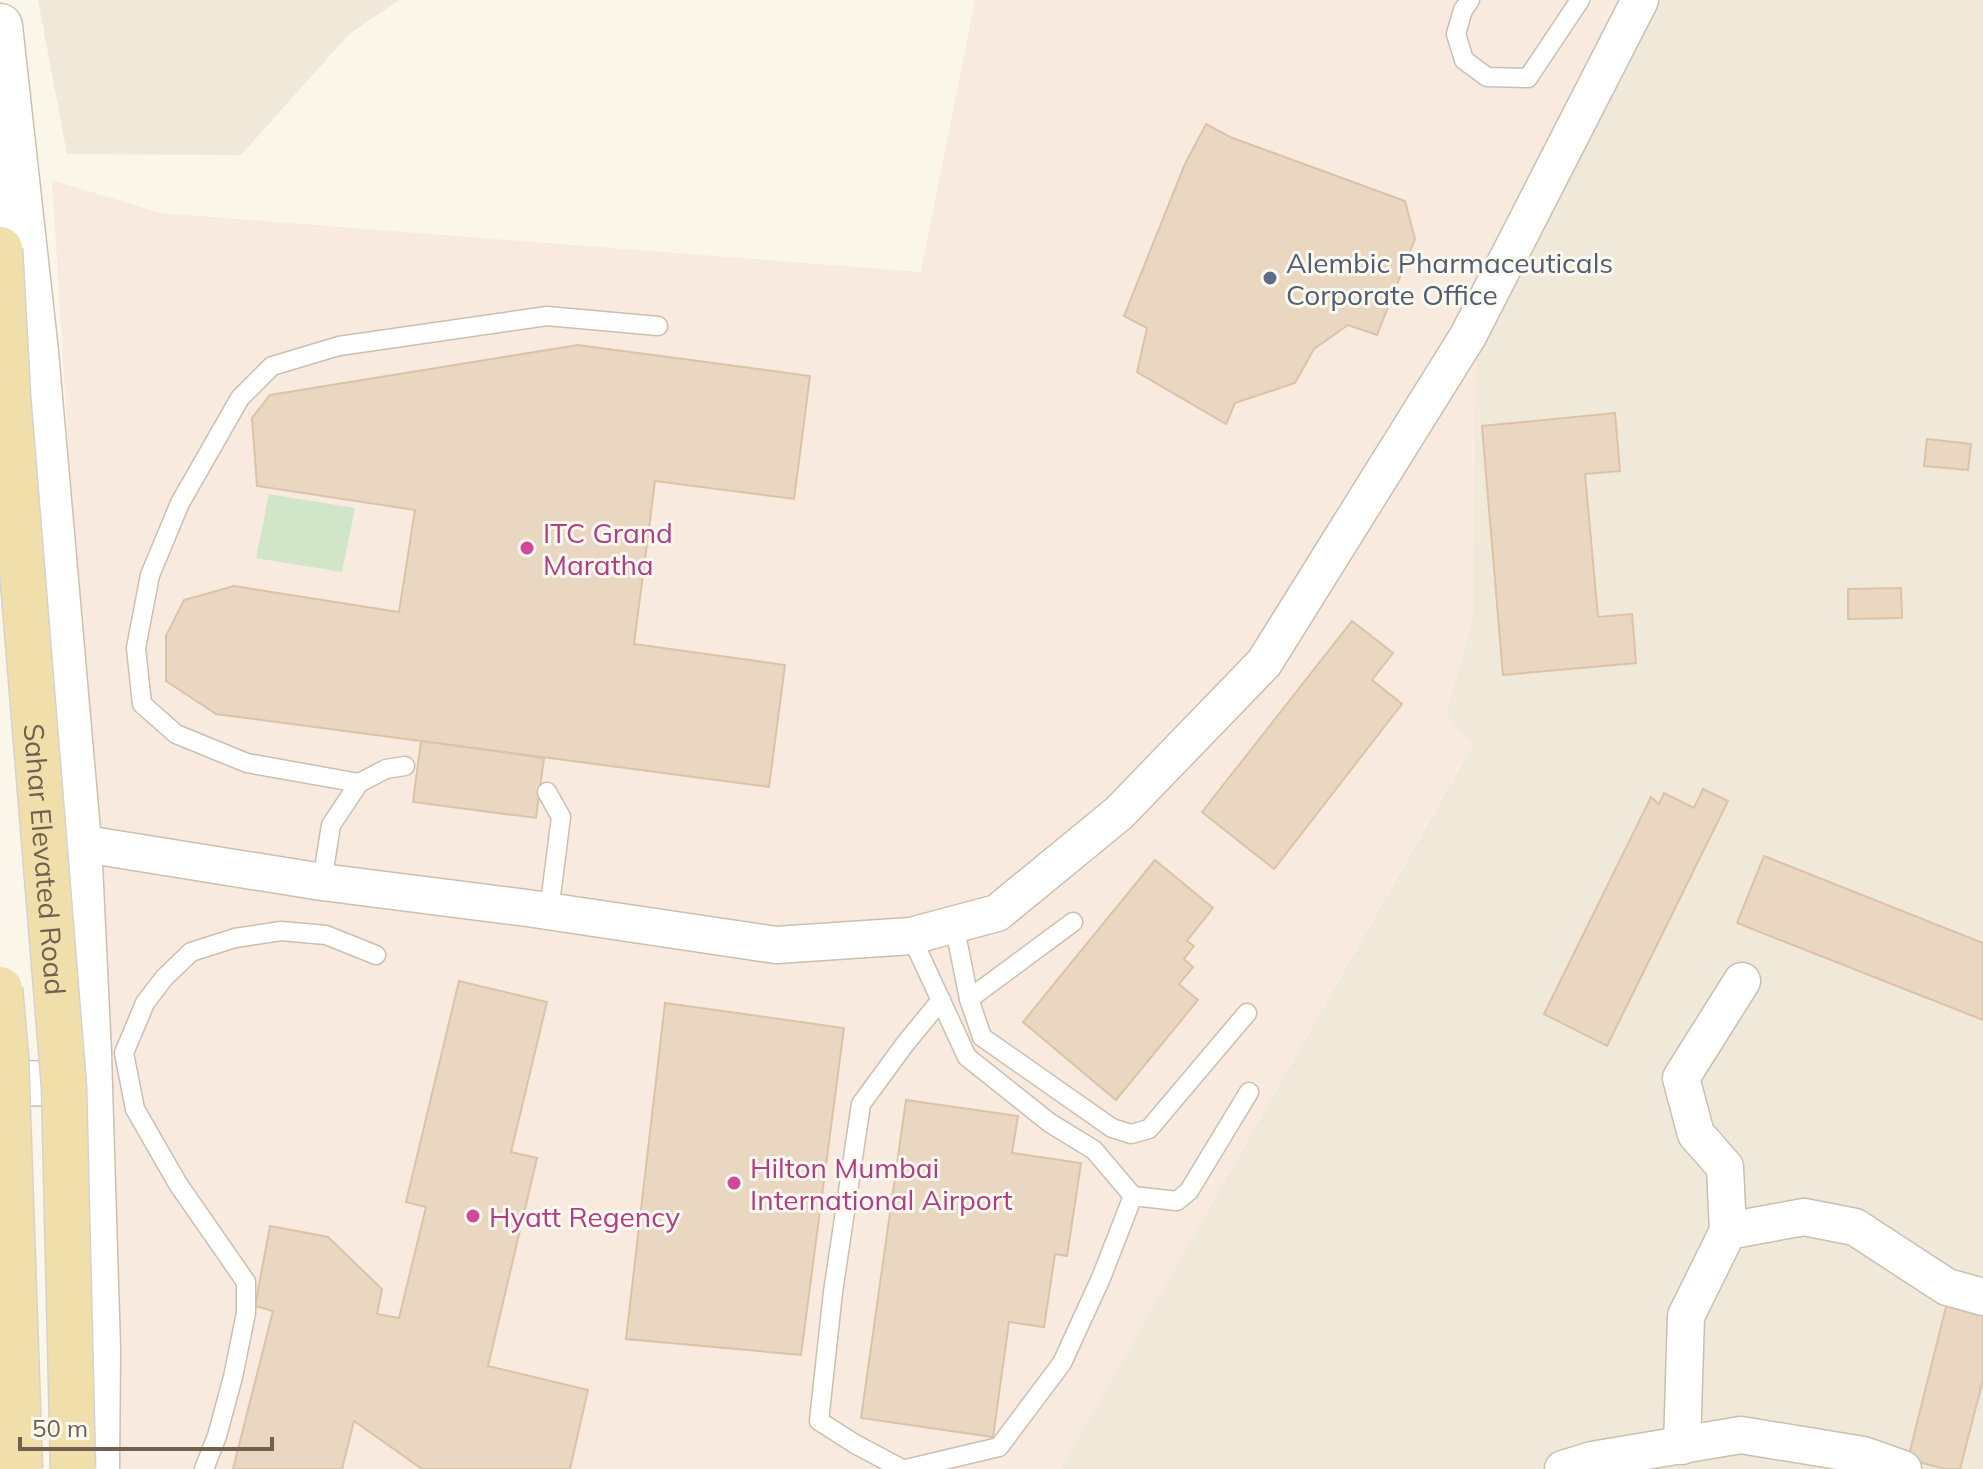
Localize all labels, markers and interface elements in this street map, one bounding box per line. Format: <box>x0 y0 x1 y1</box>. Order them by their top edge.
place label: Alembic Pharmaceuticals Corporate Office <box>1286 245 1613 312</box>
marker: Alembic Pharmaceuticals Corporate Office <box>1261 269 1279 287</box>
place label: ITC Grand Maratha <box>543 515 673 582</box>
marker: ITC Grand Maratha <box>518 539 536 557</box>
street label: Sahar Elevated Road <box>17 722 74 996</box>
place label: Hilton Mumbai International Airport <box>750 1150 1013 1217</box>
marker: Hilton Mumbai International Airport <box>725 1174 743 1192</box>
place label: Hyatt Regency <box>489 1199 680 1234</box>
marker: Hyatt Regency <box>464 1207 482 1225</box>
scale bar <box>20 1401 272 1451</box>
text: 50 m <box>32 1413 88 1443</box>

